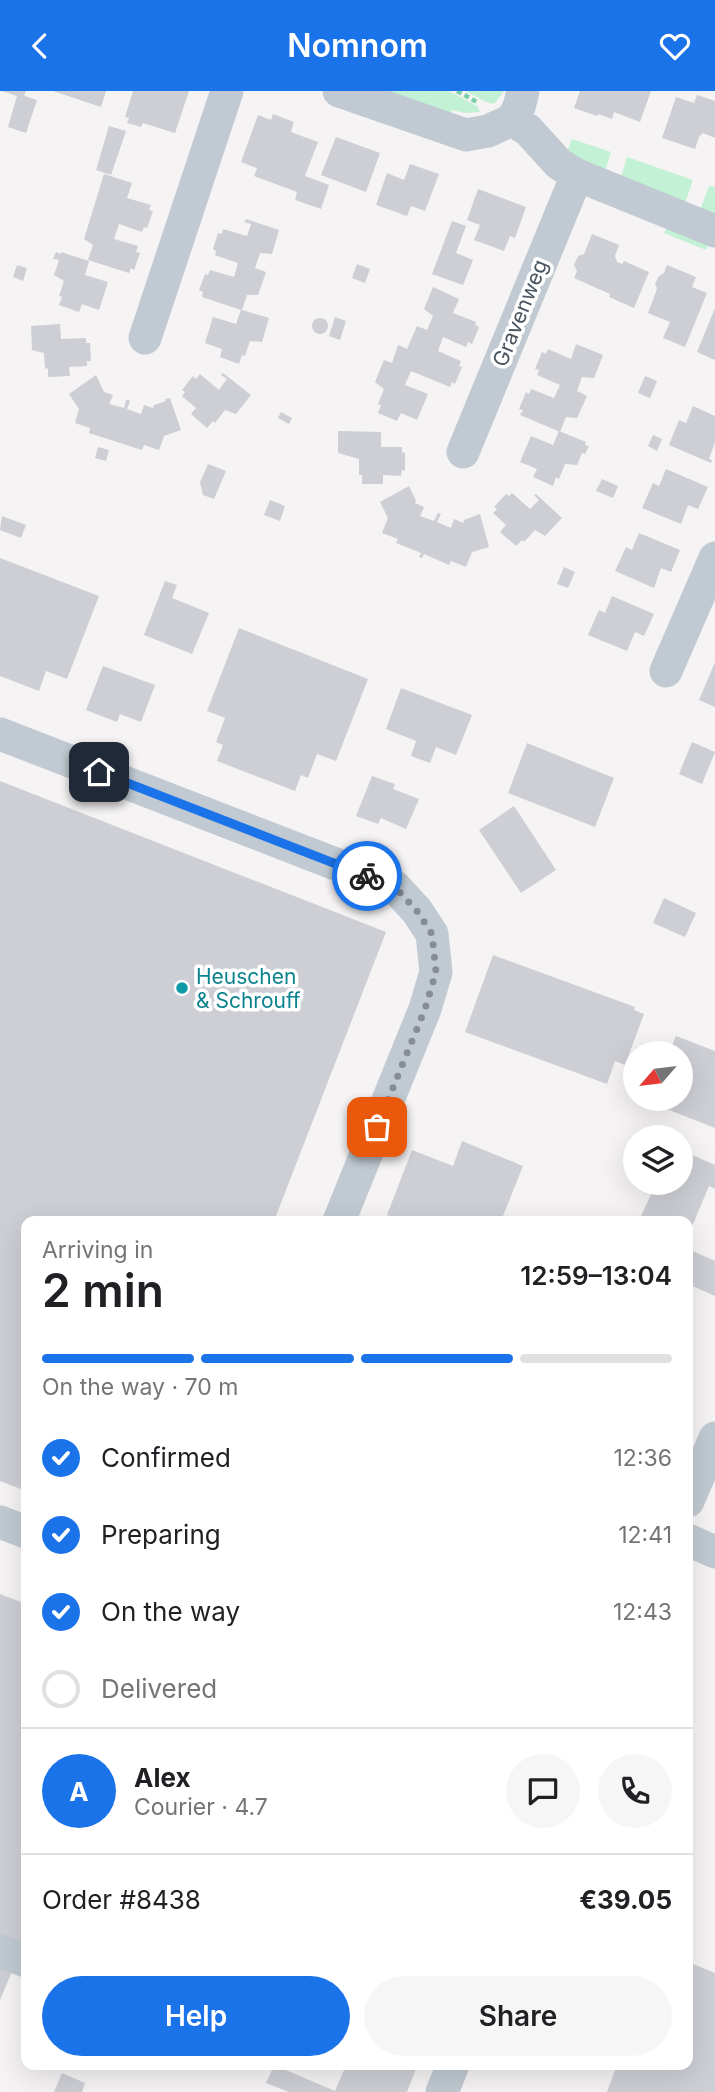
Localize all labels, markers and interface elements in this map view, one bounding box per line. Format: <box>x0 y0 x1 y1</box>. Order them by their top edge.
text: Nomnom <box>287 26 428 65</box>
icon: back <box>21 27 59 65</box>
icon: heart <box>656 27 694 65</box>
street label: Gravenweg <box>487 256 553 370</box>
pin <box>69 742 129 802</box>
icon: home <box>80 753 118 791</box>
courier <box>332 841 402 911</box>
icon: bike <box>348 857 386 895</box>
place label: Heuschen & Schrouff <box>196 964 301 1013</box>
marker: Heuschen & Schrouff <box>174 980 190 996</box>
north arrow <box>623 1041 693 1111</box>
map controls <box>623 1041 693 1195</box>
pin <box>347 1097 407 1157</box>
icon: bag <box>358 1108 396 1146</box>
button: layers <box>623 1125 693 1195</box>
text: Arriving in <box>42 1236 153 1264</box>
text: 12:59–13:04 <box>520 1260 672 1291</box>
text: 2 min <box>42 1262 164 1318</box>
text: On the way · 70 m <box>42 1373 238 1401</box>
icon: check <box>42 1439 80 1477</box>
text: Confirmed <box>101 1442 231 1473</box>
text: 12:36 <box>614 1444 672 1472</box>
icon: check <box>42 1516 80 1554</box>
text: Preparing <box>101 1519 221 1550</box>
text: 12:41 <box>618 1521 672 1549</box>
icon: check <box>42 1593 80 1631</box>
text: On the way <box>101 1596 240 1627</box>
text: 12:43 <box>613 1598 672 1626</box>
text: Delivered <box>101 1673 217 1704</box>
button: chat <box>506 1754 580 1828</box>
button: phone <box>598 1754 672 1828</box>
text: Alex <box>134 1762 191 1793</box>
text: A <box>69 1776 89 1807</box>
text: Courier · 4.7 <box>134 1793 268 1821</box>
text: Order #8438 <box>42 1884 201 1915</box>
text: €39.05 <box>579 1884 672 1915</box>
button: Help <box>42 1976 350 2056</box>
button: Share <box>364 1976 672 2056</box>

